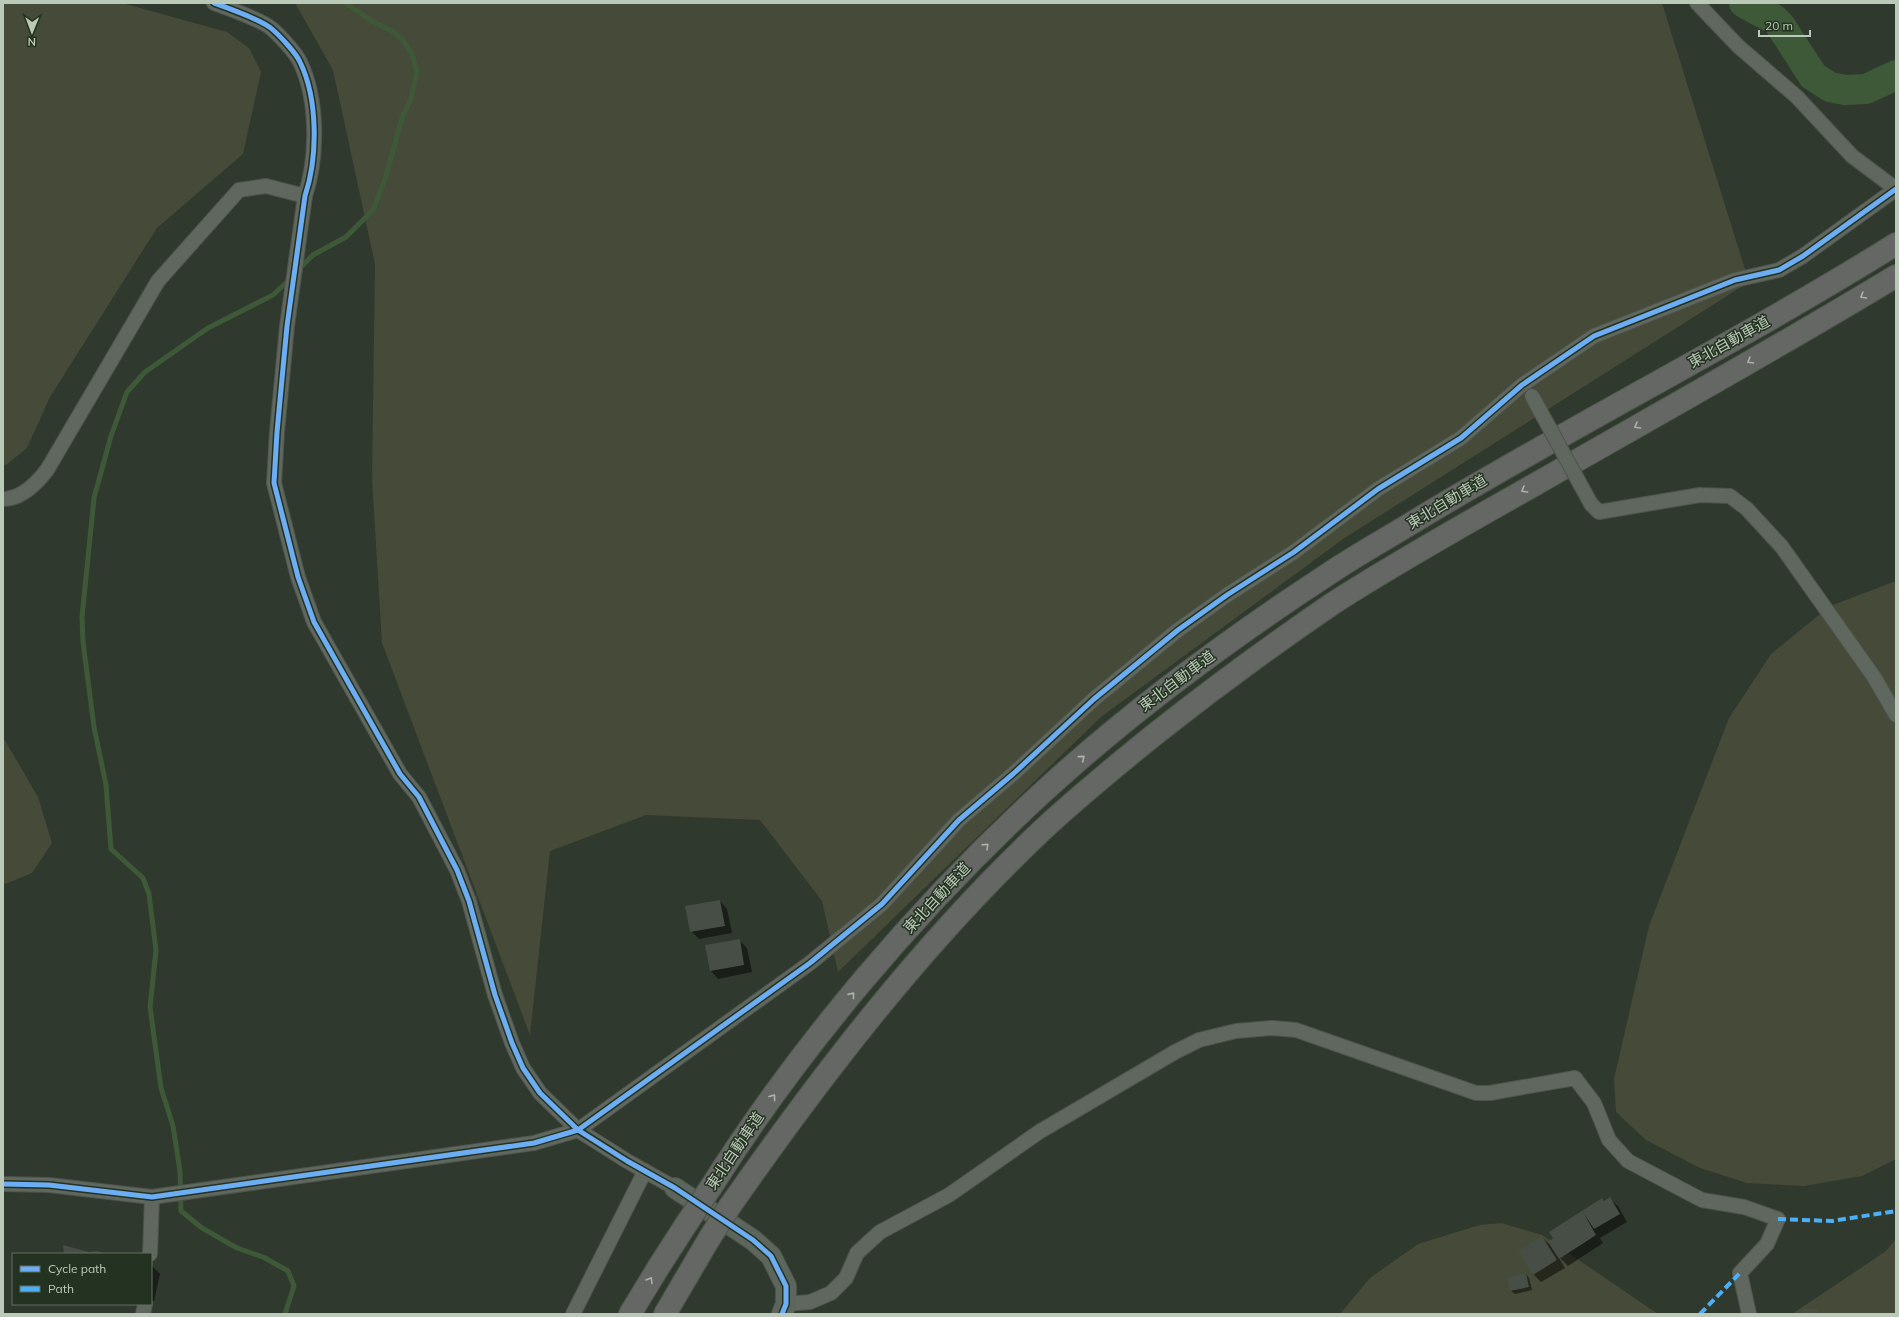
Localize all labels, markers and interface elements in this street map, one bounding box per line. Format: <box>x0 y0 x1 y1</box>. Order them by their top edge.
north arrow <box>12 12 52 52</box>
scale bar <box>1759 12 1810 38</box>
text: 20 m <box>1765 18 1793 33</box>
text: N <box>28 35 36 49</box>
one-way arrow <box>1860 292 1867 299</box>
street label: 東北自動車道 <box>1685 311 1773 372</box>
one-way arrow <box>1747 357 1754 364</box>
one-way arrow <box>1634 421 1641 428</box>
street label: 東北自動車道 <box>1403 470 1490 533</box>
one-way arrow <box>1521 486 1528 493</box>
street label: 東北自動車道 <box>1135 646 1218 715</box>
one-way arrow <box>1077 756 1085 763</box>
one-way arrow <box>981 844 989 851</box>
street label: 東北自動車道 <box>899 858 974 937</box>
one-way arrow <box>848 992 855 999</box>
one-way arrow <box>768 1095 775 1102</box>
street label: 東北自動車道 <box>702 1108 768 1193</box>
legend <box>12 1253 152 1305</box>
text: Cycle path <box>48 1261 106 1276</box>
one-way arrow <box>646 1277 653 1284</box>
text: Path <box>48 1281 74 1296</box>

